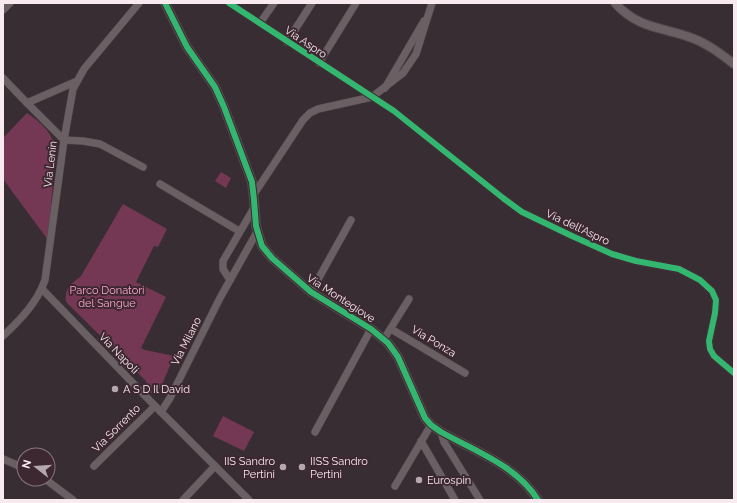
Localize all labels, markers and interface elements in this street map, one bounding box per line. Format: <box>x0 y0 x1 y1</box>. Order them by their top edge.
street label: Via Aspro <box>282 24 330 61</box>
street label: Via Lenin <box>41 140 60 188</box>
street label: Via dell'Aspro <box>544 207 612 248</box>
street label: Via Montegiove <box>304 271 378 326</box>
park label: Parco Donatori del Sangue <box>70 284 144 310</box>
street label: Via Milano <box>169 314 204 368</box>
street label: Via Ponza <box>409 323 458 360</box>
street label: Via Napoli <box>96 330 141 377</box>
place label: A S D Il David <box>123 383 190 396</box>
marker: A S D Il David <box>110 384 120 394</box>
street label: Via Sorrento <box>90 401 143 455</box>
north arrow <box>16 447 56 487</box>
place label: IIS Sandro Pertini <box>224 455 275 481</box>
place label: IISS Sandro Pertini <box>310 455 368 481</box>
text: N <box>19 458 34 470</box>
marker: IIS Sandro Pertini <box>278 462 288 472</box>
marker: IISS Sandro Pertini <box>297 462 307 472</box>
place label: Eurospin <box>427 474 471 487</box>
marker: Eurospin <box>414 475 424 485</box>

